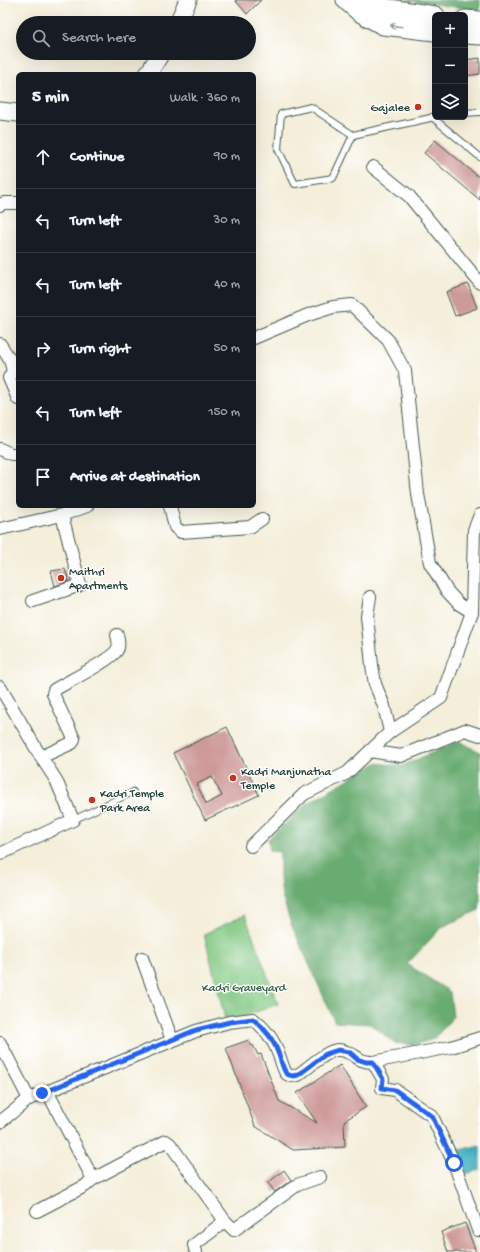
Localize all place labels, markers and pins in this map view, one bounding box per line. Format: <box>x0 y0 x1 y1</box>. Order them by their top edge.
place label: Gajalee <box>371 102 411 116</box>
marker: Gajalee <box>413 102 423 112</box>
place label: Maithri Apartments <box>69 566 128 594</box>
marker: Maithri Apartments <box>56 573 66 583</box>
place label: Kadri Manjunatha Temple <box>240 766 332 794</box>
marker: Kadri Manjunatha Temple <box>228 773 238 783</box>
place label: Kadri Temple Park Area <box>99 788 165 816</box>
marker: Kadri Temple Park Area <box>87 795 97 805</box>

